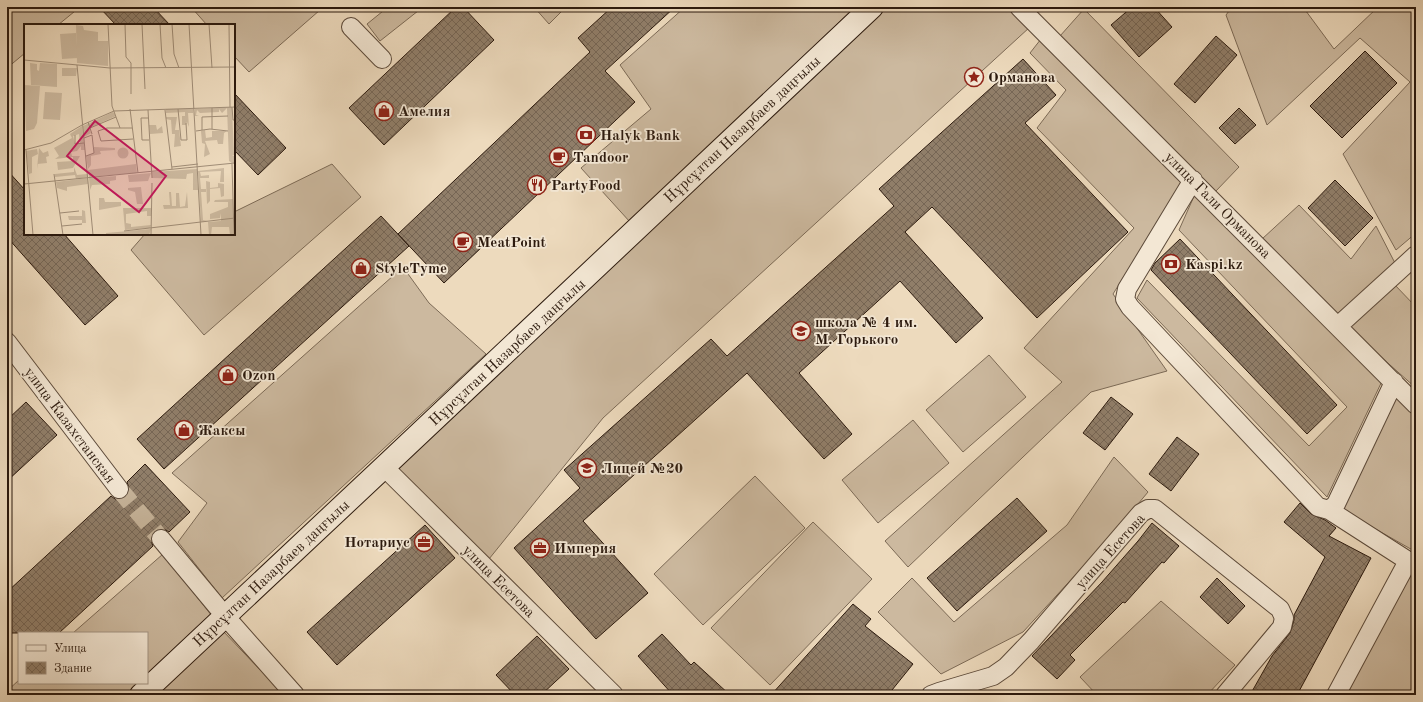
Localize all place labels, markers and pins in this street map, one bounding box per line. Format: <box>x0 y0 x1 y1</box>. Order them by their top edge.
place icon: Орманова <box>963 66 985 88</box>
place label: Орманова <box>988 71 1056 86</box>
shop icon: Амелия <box>373 100 395 122</box>
place label: Амелия <box>398 105 450 120</box>
bank icon: Halyk Bank <box>575 124 597 146</box>
place label: Halyk Bank <box>600 129 681 144</box>
cafe icon: Tandoor <box>548 146 570 168</box>
place label: Tandoor <box>573 151 629 166</box>
restaurant icon: PartyFood <box>526 174 548 196</box>
place label: PartyFood <box>551 179 621 194</box>
cafe icon: MeatPoint <box>452 231 474 253</box>
place label: MeatPoint <box>477 236 547 251</box>
bank icon: Kaspi.kz <box>1160 253 1182 275</box>
shop icon: StyleTyme <box>350 257 372 279</box>
place label: Kaspi.kz <box>1185 258 1243 273</box>
place label: StyleTyme <box>375 262 447 277</box>
place label: школа № 4 им. М. Горького <box>815 316 917 348</box>
school or university icon: школа № 4 им. М. Горького <box>790 320 812 342</box>
shop icon: Ozon <box>217 364 239 386</box>
place label: Ozon <box>242 369 275 384</box>
shop icon: Жаксы <box>173 419 195 441</box>
place label: Жаксы <box>198 424 246 439</box>
school or university icon: Лицей №20 <box>576 457 598 479</box>
place label: Лицей №20 <box>601 462 683 477</box>
office icon: Нотариус <box>413 531 435 553</box>
place label: Нотариус <box>344 536 410 551</box>
office icon: Империя <box>529 537 551 559</box>
place label: Империя <box>554 542 616 557</box>

